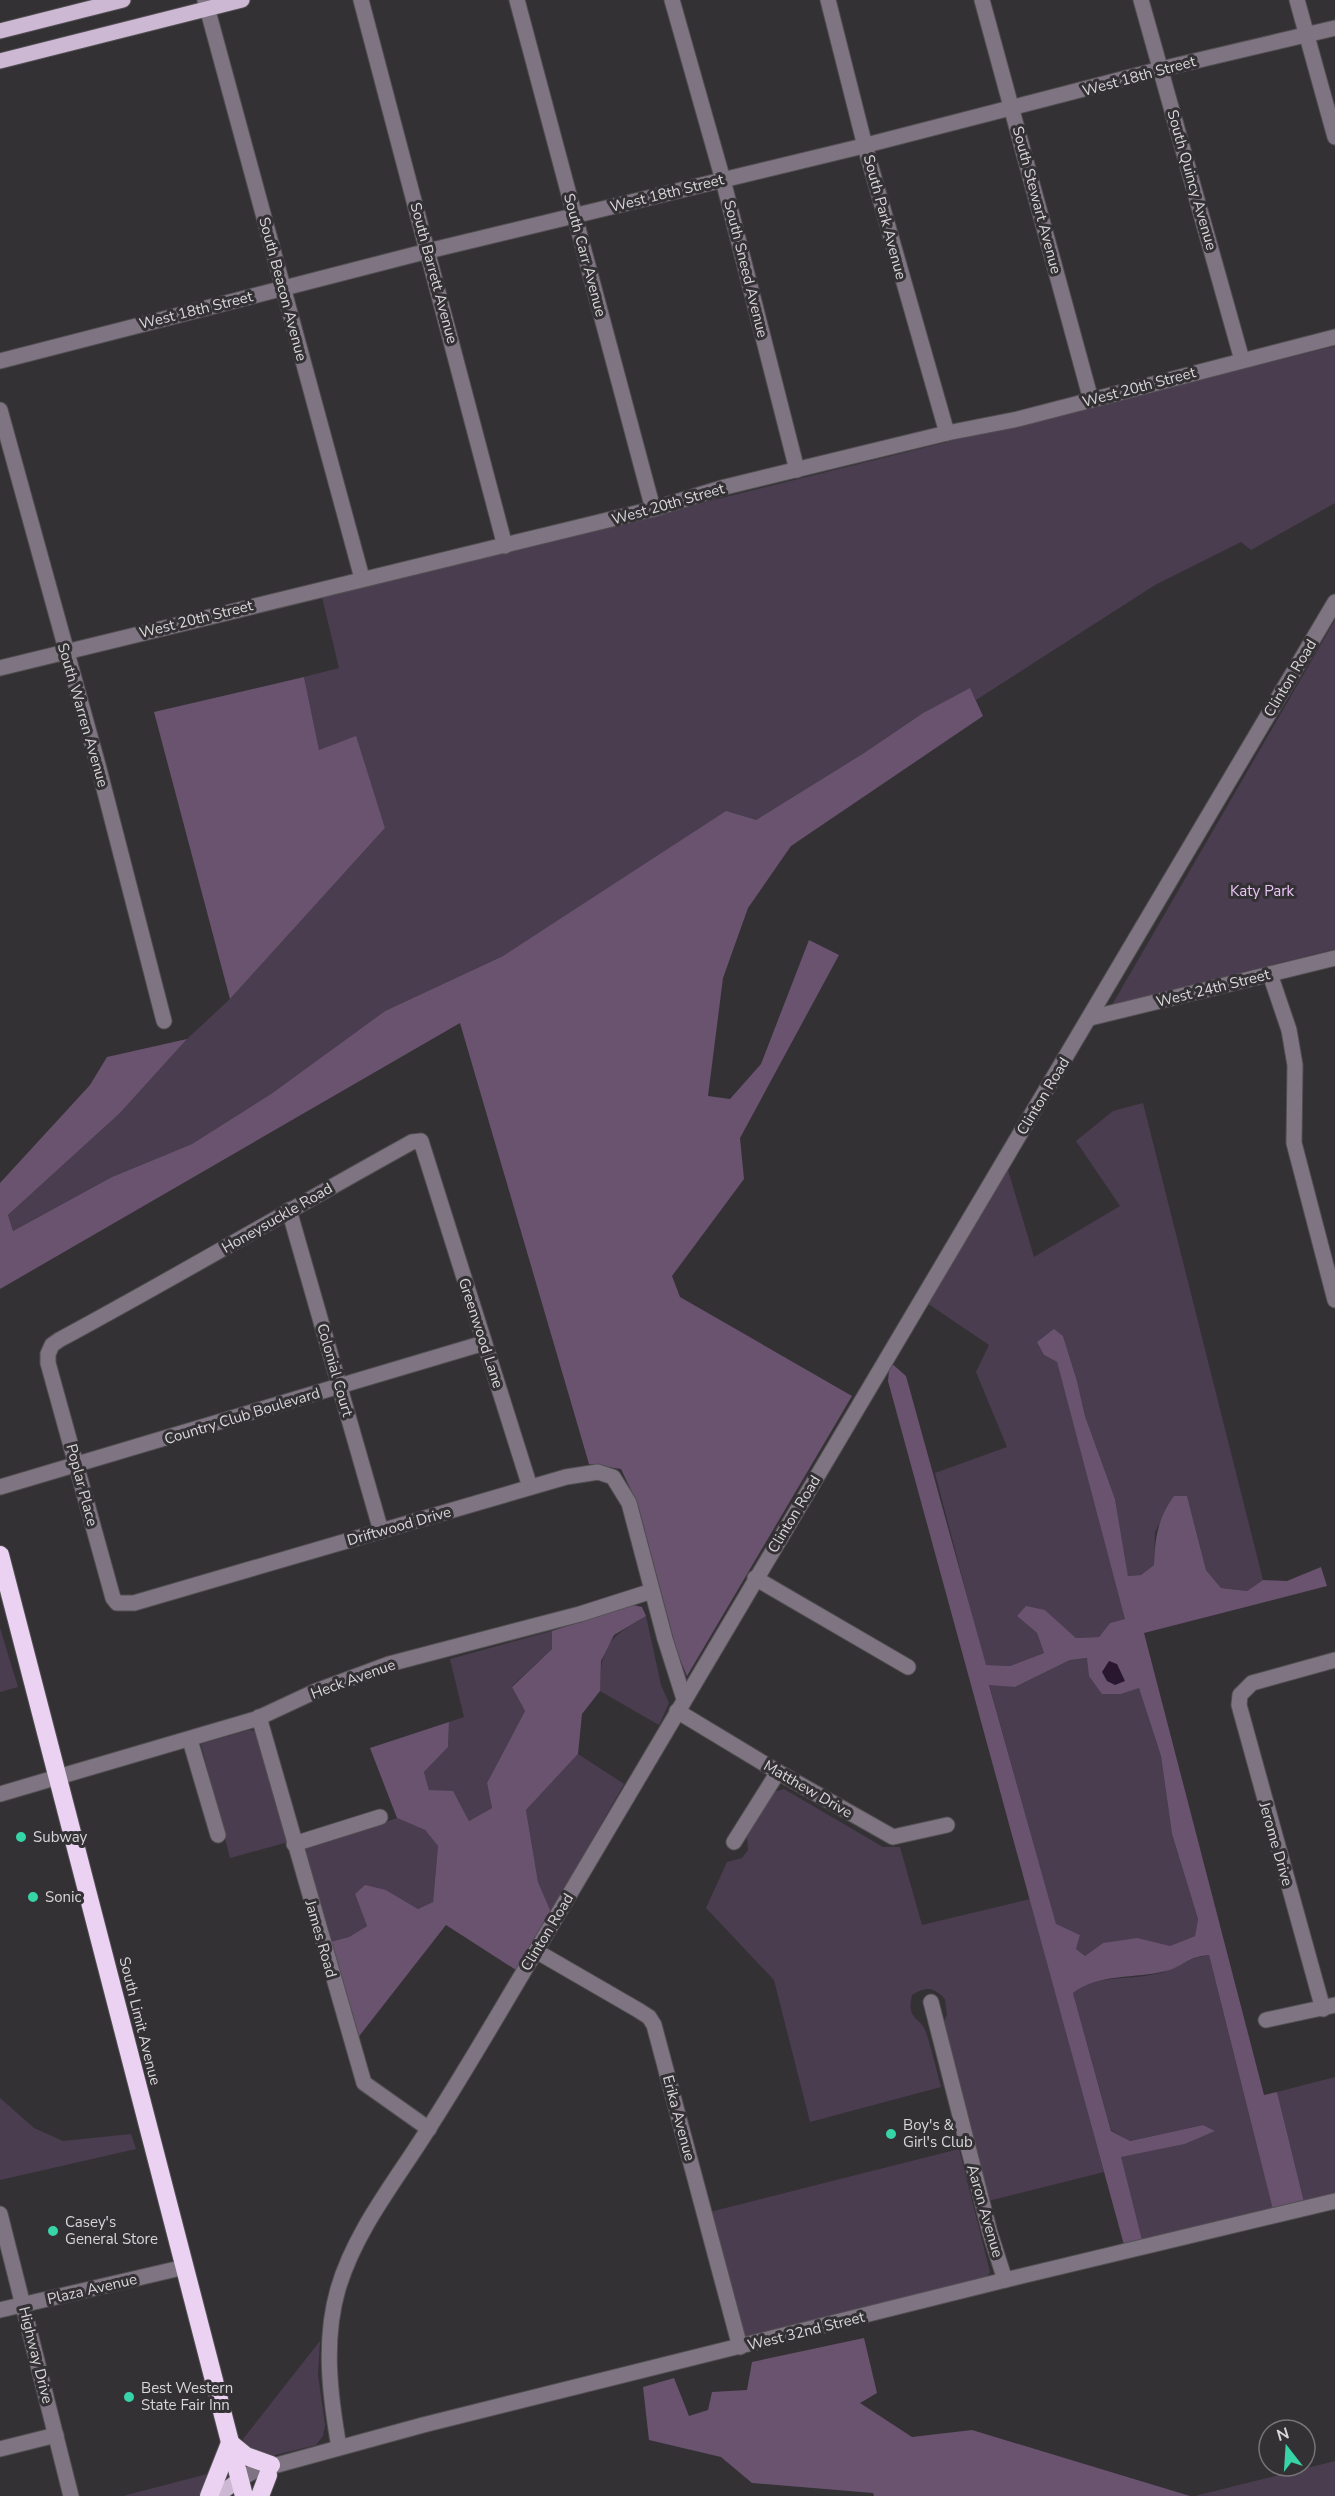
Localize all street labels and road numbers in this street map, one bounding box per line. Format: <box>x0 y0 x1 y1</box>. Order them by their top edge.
street label: West 18th Street <box>1080 51 1199 101</box>
street label: South Quincy Avenue <box>1162 107 1222 253</box>
street label: South Stewart Avenue <box>1008 124 1066 276</box>
street label: South Park Avenue <box>859 152 911 282</box>
street label: West 18th Street <box>608 169 727 217</box>
street label: South Carr Avenue <box>559 191 611 319</box>
street label: South Sneed Avenue <box>719 198 773 340</box>
street label: South Barrett Avenue <box>406 200 462 346</box>
street label: South Beacon Avenue <box>254 215 312 363</box>
street label: West 18th Street <box>137 286 256 334</box>
street label: West 20th Street <box>1080 362 1199 412</box>
street label: West 20th Street <box>609 478 727 530</box>
street label: West 20th Street <box>137 595 256 643</box>
street label: Clinton Road <box>1259 635 1321 721</box>
street label: South Warren Avenue <box>53 641 113 790</box>
street label: West 24th Street <box>1154 964 1273 1012</box>
street label: Clinton Road <box>1012 1053 1074 1139</box>
street label: Honeysuckle Road <box>218 1178 336 1258</box>
street label: Greenwood Lane <box>454 1275 508 1391</box>
street label: Colonial Court <box>312 1321 358 1420</box>
street label: Country Club Boulevard <box>162 1383 322 1449</box>
street label: Poplar Place <box>61 1442 103 1528</box>
street label: Clinton Road <box>763 1471 825 1557</box>
street label: Driftwood Drive <box>345 1502 453 1550</box>
street label: Heck Avenue <box>308 1654 398 1704</box>
street label: Matthew Drive <box>760 1755 856 1823</box>
street label: Jerome Drive <box>1254 1799 1298 1888</box>
street label: Clinton Road <box>516 1889 578 1975</box>
street label: James Road <box>300 1897 342 1980</box>
street label: South Limit Avenue <box>114 1955 166 2087</box>
street label: Erika Avenue <box>658 2073 700 2163</box>
street label: Aaron Avenue <box>962 2162 1008 2260</box>
street label: Plaza Avenue <box>45 2269 139 2309</box>
street label: Highway Drive <box>14 2304 58 2406</box>
street label: West 32nd Street <box>745 2307 867 2355</box>

